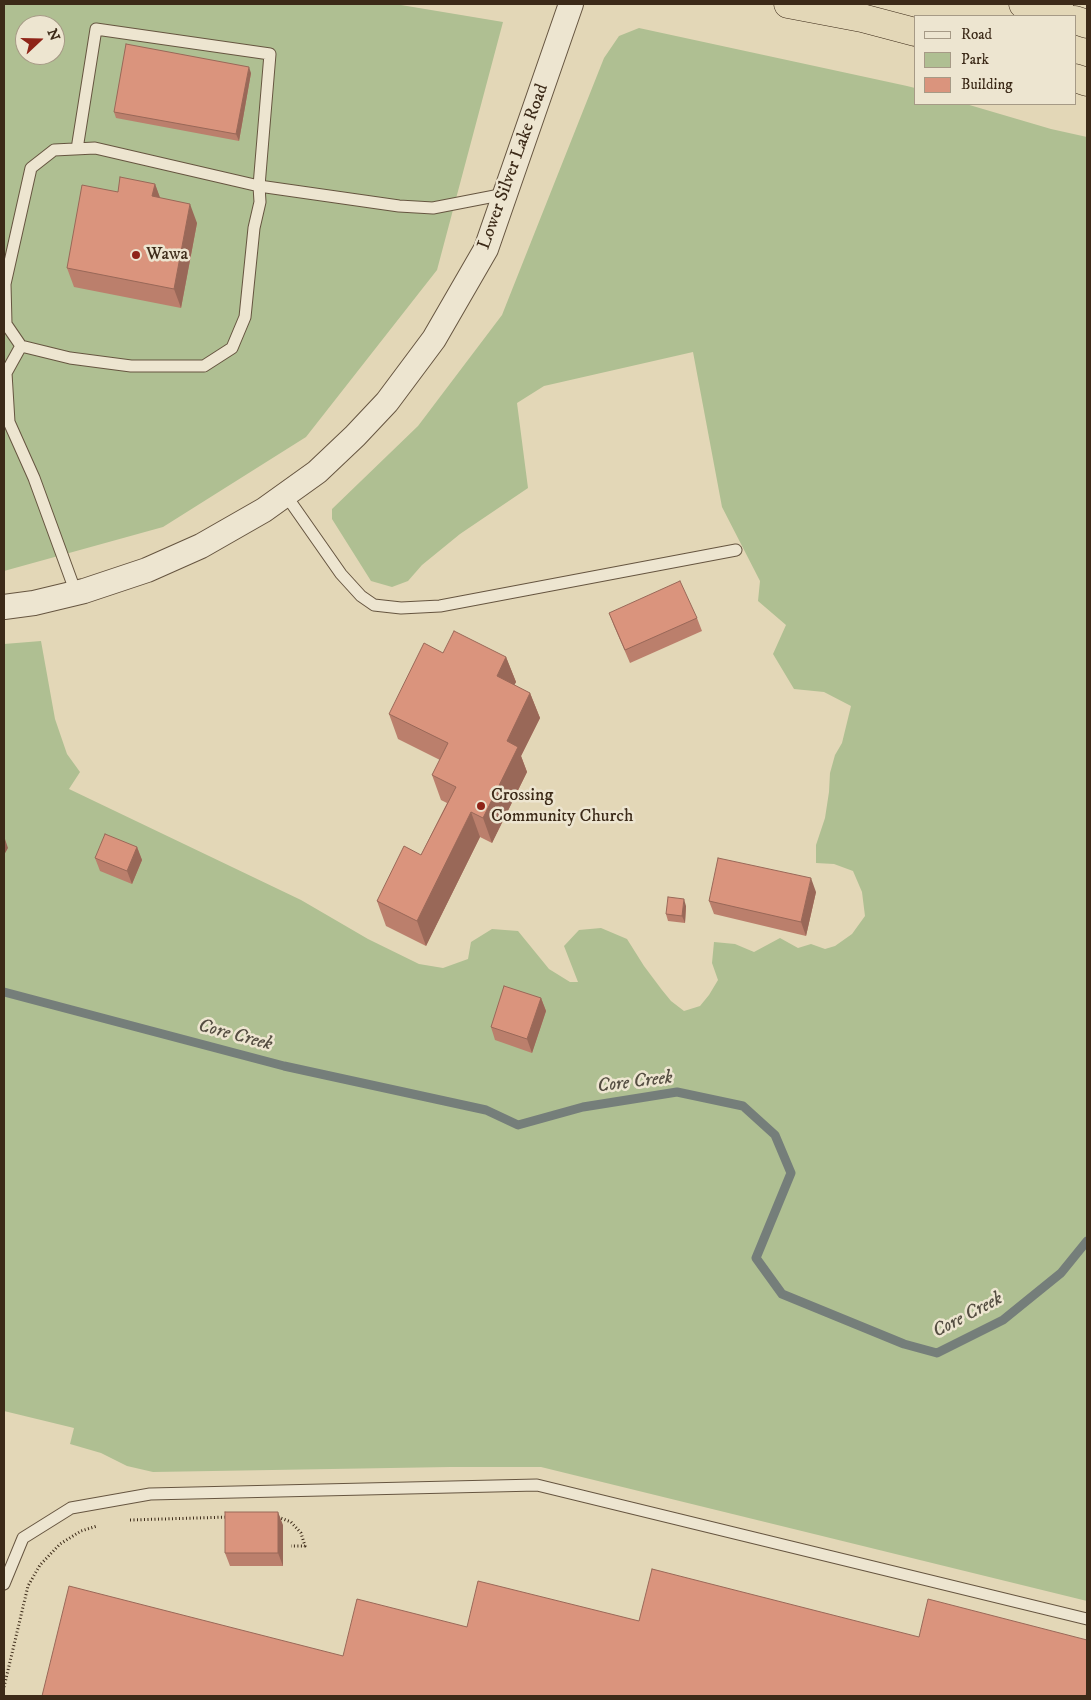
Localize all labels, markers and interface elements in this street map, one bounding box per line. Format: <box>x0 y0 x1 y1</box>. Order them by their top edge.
north arrow <box>15 15 65 65</box>
legend <box>914 15 1076 105</box>
text: Road <box>961 25 992 44</box>
text: N <box>43 26 64 44</box>
text: Park <box>961 50 989 69</box>
text: Building <box>961 75 1013 94</box>
street label: Lower Silver Lake Road <box>474 81 554 253</box>
place label: Wawa <box>146 244 188 266</box>
marker: Wawa <box>130 249 142 261</box>
place label: Crossing Community Church <box>491 785 633 828</box>
marker: Crossing Community Church <box>475 800 487 812</box>
water label: Core Creek <box>195 1015 275 1057</box>
water label: Core Creek <box>596 1067 674 1099</box>
water label: Core Creek <box>929 1288 1007 1344</box>

